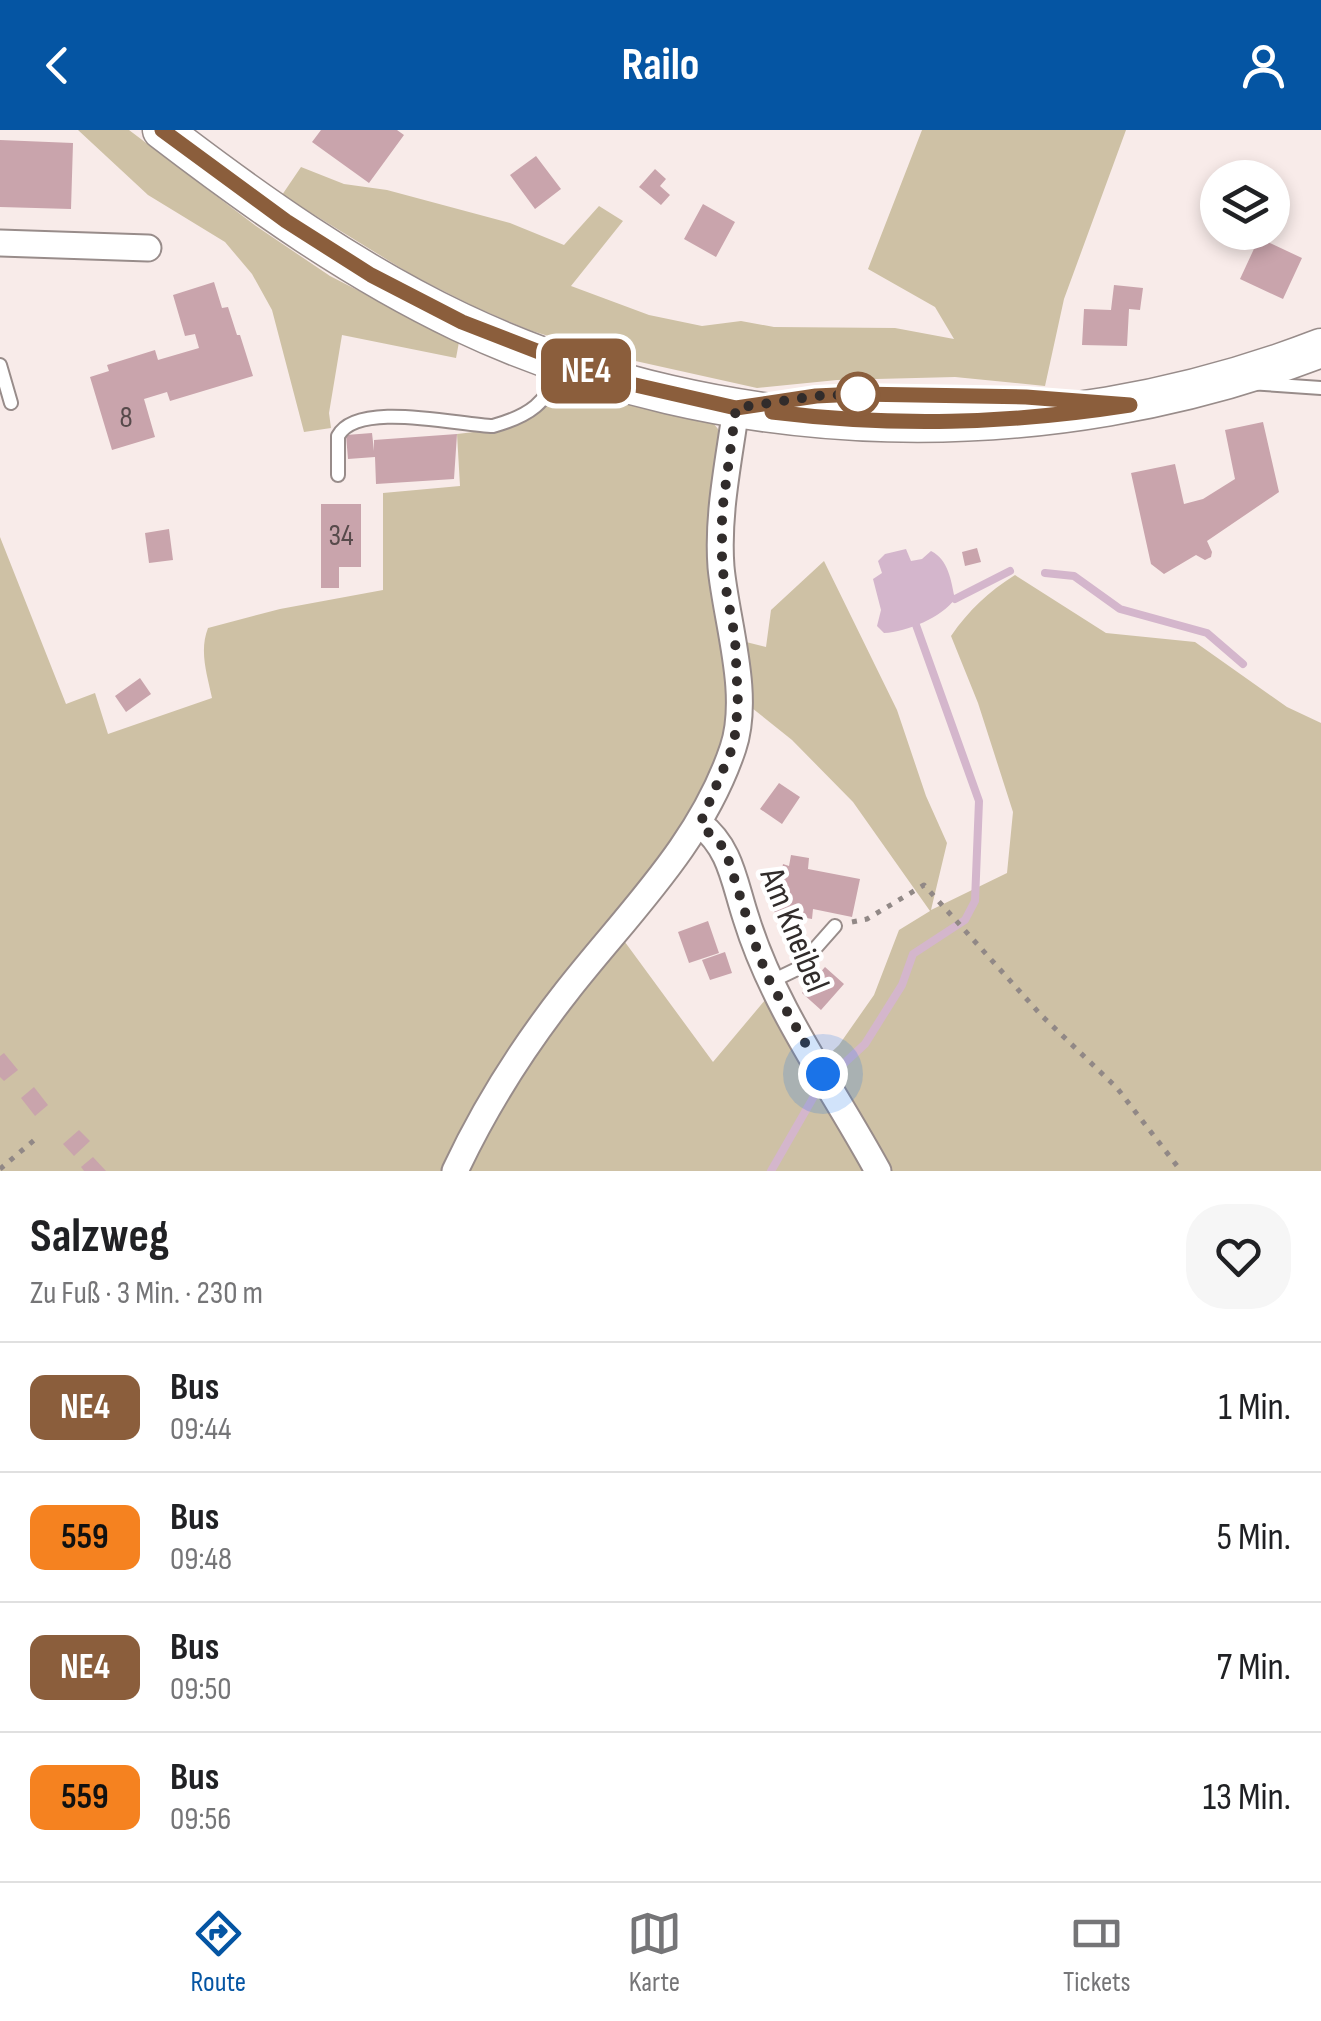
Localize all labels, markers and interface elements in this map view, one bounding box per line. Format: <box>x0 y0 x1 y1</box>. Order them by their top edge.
icon: back <box>30 38 85 93</box>
text: Railo <box>622 38 699 93</box>
icon: person <box>1236 38 1291 93</box>
map controls <box>1200 160 1290 250</box>
button: layers <box>1200 160 1290 250</box>
line badge: NE4 <box>528 338 644 404</box>
text: NE4 <box>561 350 611 393</box>
unlabelled marker <box>837 373 879 415</box>
house number: 8 <box>119 400 133 436</box>
house number: 34 <box>328 518 354 554</box>
street label: Am Kneibel <box>749 861 838 998</box>
your location <box>798 1049 848 1099</box>
button: heart <box>1186 1204 1291 1309</box>
text: Salzweg <box>30 1208 169 1265</box>
text: Zu Fuß · 3 Min. · 230 m <box>30 1274 263 1313</box>
text: Bus <box>170 1365 219 1410</box>
text: 1 Min. <box>1219 1385 1291 1430</box>
text: NE4 <box>60 1386 110 1429</box>
text: 09:44 <box>170 1410 231 1449</box>
text: Bus <box>170 1495 219 1540</box>
text: 5 Min. <box>1217 1515 1291 1560</box>
text: 559 <box>61 1516 109 1559</box>
text: 09:48 <box>170 1540 232 1579</box>
text: Bus <box>170 1625 219 1670</box>
text: 7 Min. <box>1217 1645 1291 1690</box>
text: NE4 <box>60 1646 110 1689</box>
text: 09:50 <box>170 1670 232 1709</box>
text: Bus <box>170 1755 219 1800</box>
text: 13 Min. <box>1203 1775 1291 1820</box>
text: 559 <box>61 1776 109 1819</box>
text: 09:56 <box>170 1800 231 1839</box>
tab: Route <box>190 1906 246 1999</box>
tab: Karte <box>627 1906 682 1999</box>
tab: Tickets <box>1063 1906 1131 1999</box>

